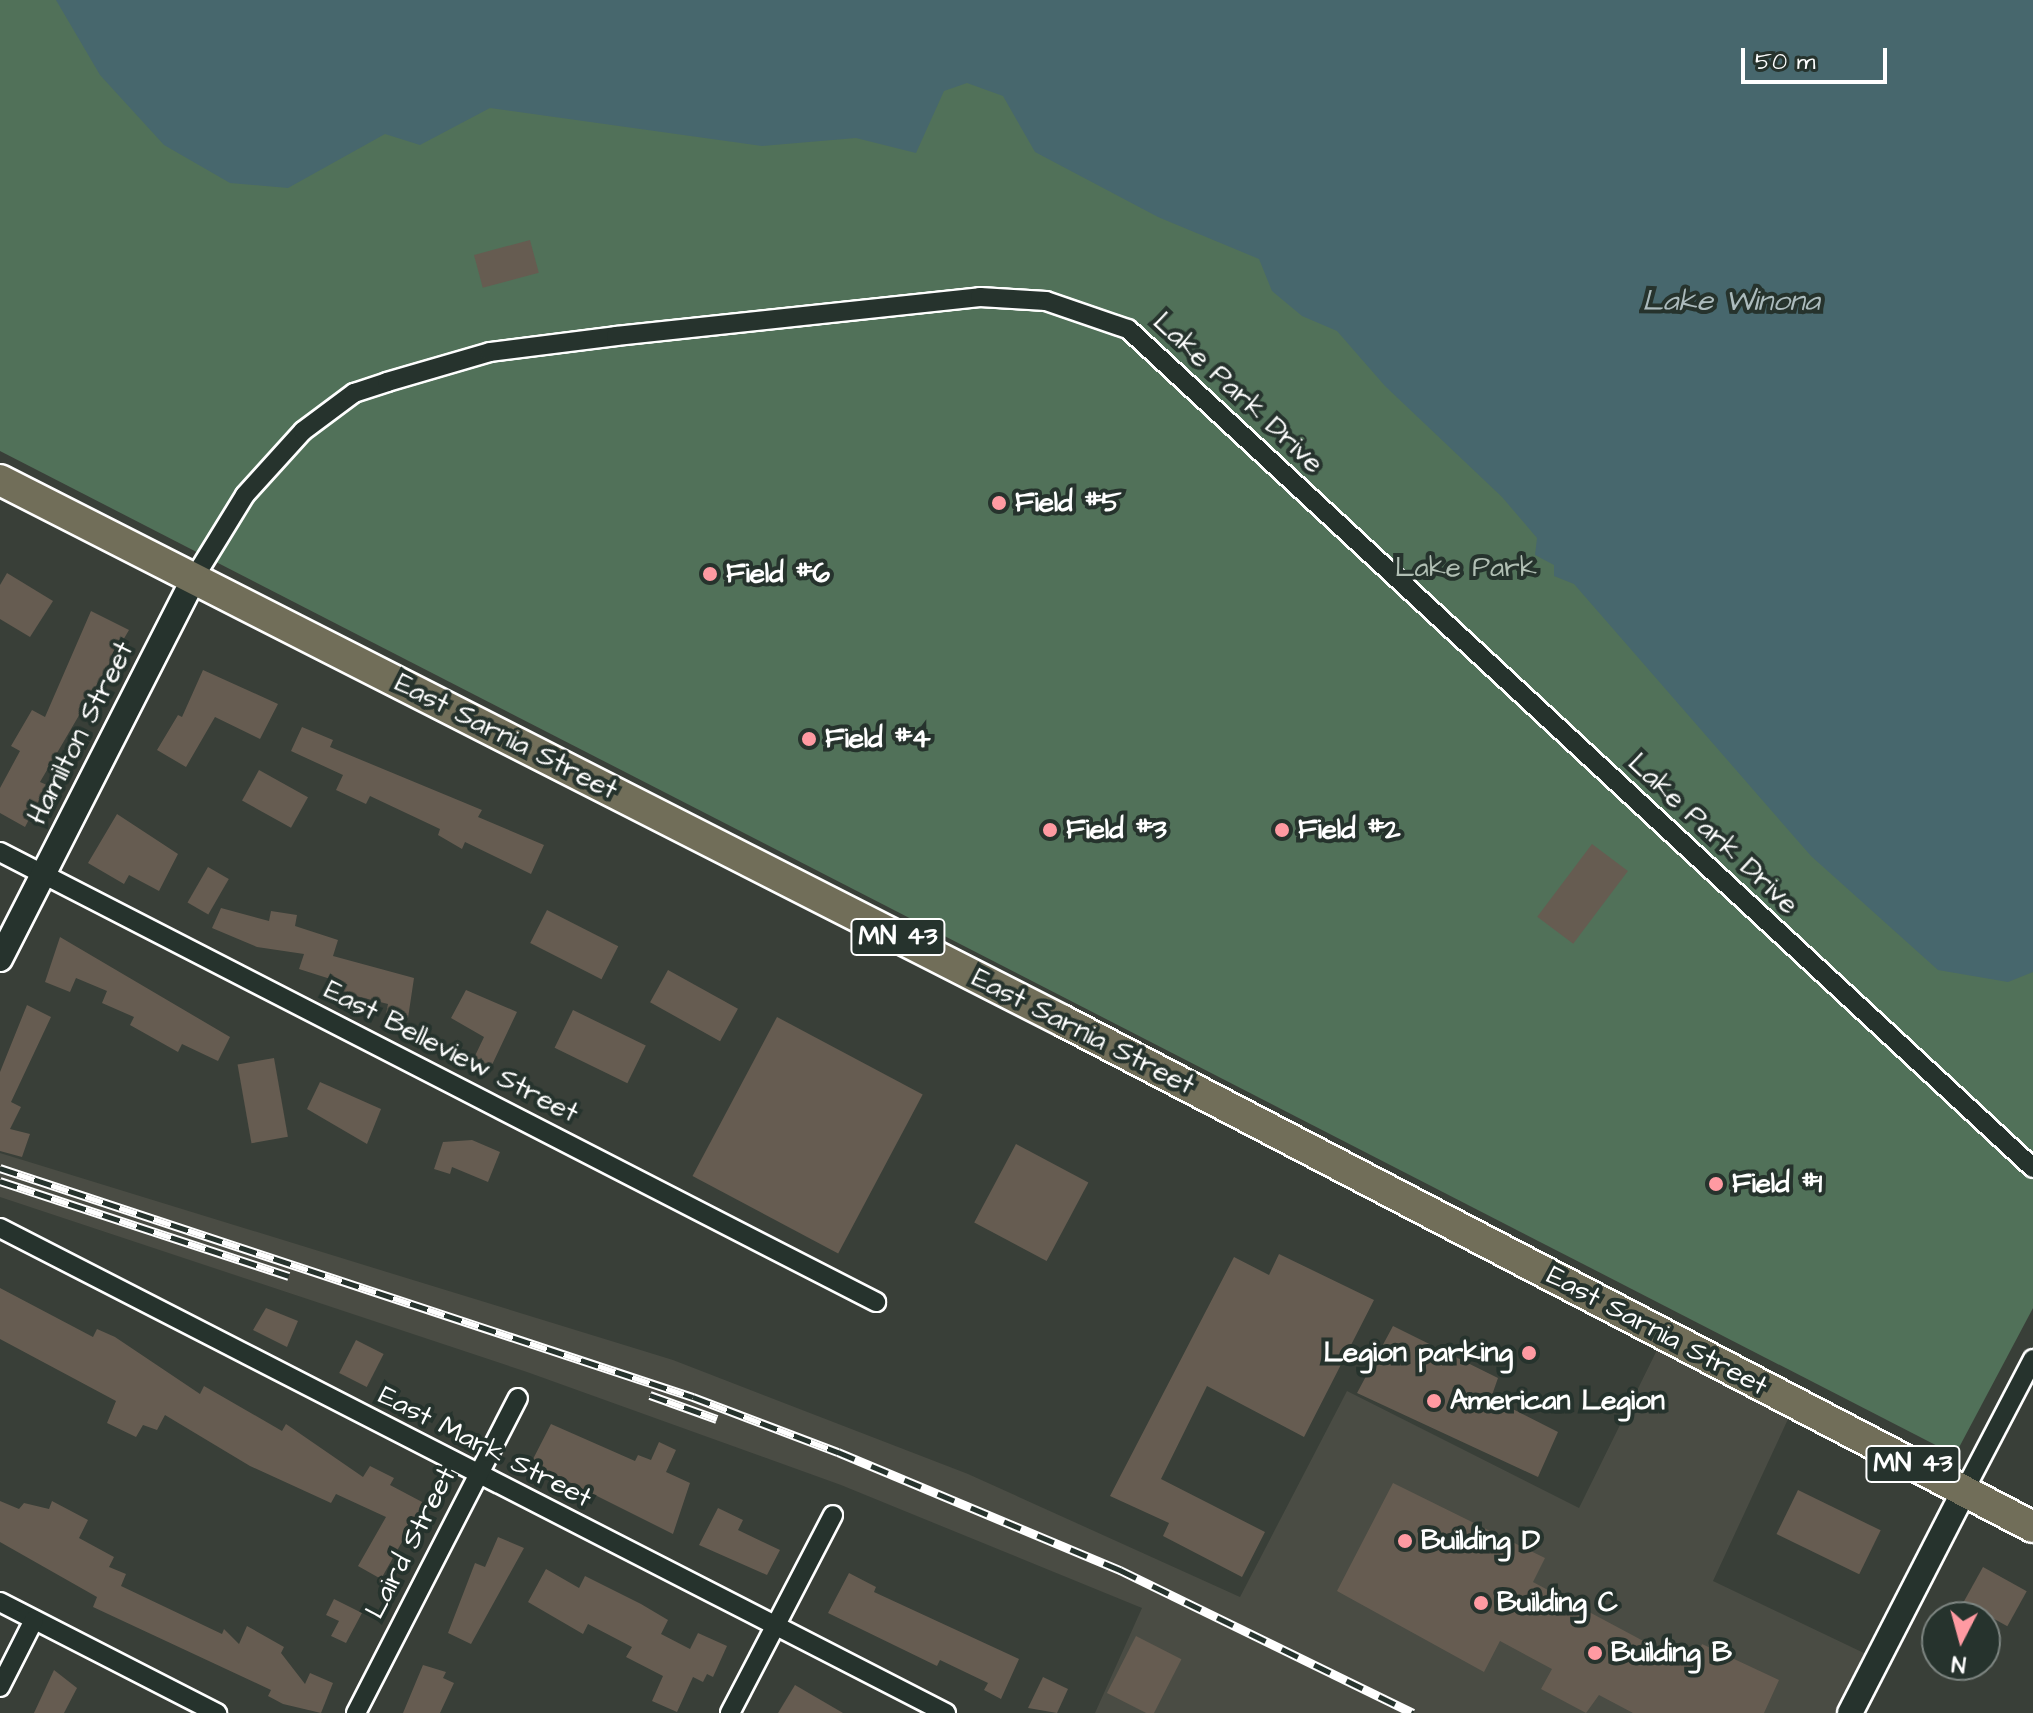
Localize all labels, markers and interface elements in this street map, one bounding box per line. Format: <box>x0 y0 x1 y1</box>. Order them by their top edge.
scale bar <box>1745 32 1891 82</box>
text: 50 m <box>1755 45 1815 79</box>
water label: Lake Winona <box>1642 283 1820 319</box>
street label: Lake Park Drive <box>1146 305 1330 481</box>
place label: Field #5 <box>1015 486 1121 520</box>
marker: Field #5 <box>990 494 1008 512</box>
park label: Lake Park <box>1395 551 1537 585</box>
place label: Field #6 <box>726 557 830 591</box>
marker: Field #6 <box>701 565 719 583</box>
street label: Hamilton Street <box>21 636 141 830</box>
street label: East Sarnia Street <box>389 666 623 808</box>
place label: Field #4 <box>825 722 931 756</box>
marker: Field #4 <box>800 730 818 748</box>
street label: Lake Park Drive <box>1621 746 1805 922</box>
place label: Field #3 <box>1066 813 1167 847</box>
place label: Field #2 <box>1298 813 1401 847</box>
marker: Field #3 <box>1041 821 1059 839</box>
marker: Field #2 <box>1273 821 1291 839</box>
road number: MN 43 <box>850 915 946 959</box>
street label: East Sarnia Street <box>966 961 1200 1103</box>
street label: East Belleview Street <box>318 973 584 1131</box>
place label: Field #1 <box>1732 1167 1822 1201</box>
marker: Field #1 <box>1707 1175 1725 1193</box>
street label: East Sarnia Street <box>1541 1259 1773 1403</box>
place label: Legion parking <box>1324 1336 1513 1370</box>
marker: Legion parking <box>1520 1344 1538 1362</box>
street label: East Mark Street <box>373 1379 597 1515</box>
place label: American Legion <box>1450 1384 1665 1418</box>
marker: American Legion <box>1425 1392 1443 1410</box>
road number: MN 43 <box>1865 1442 1961 1486</box>
street label: Laird Street <box>359 1462 463 1624</box>
place label: Building D <box>1421 1524 1540 1558</box>
marker: Building D <box>1396 1532 1414 1550</box>
place label: Building C <box>1497 1586 1618 1620</box>
marker: Building C <box>1472 1594 1490 1612</box>
north arrow <box>1921 1601 2001 1681</box>
place label: Building B <box>1611 1636 1732 1670</box>
marker: Building B <box>1586 1644 1604 1662</box>
text: N <box>1950 1647 1967 1680</box>

